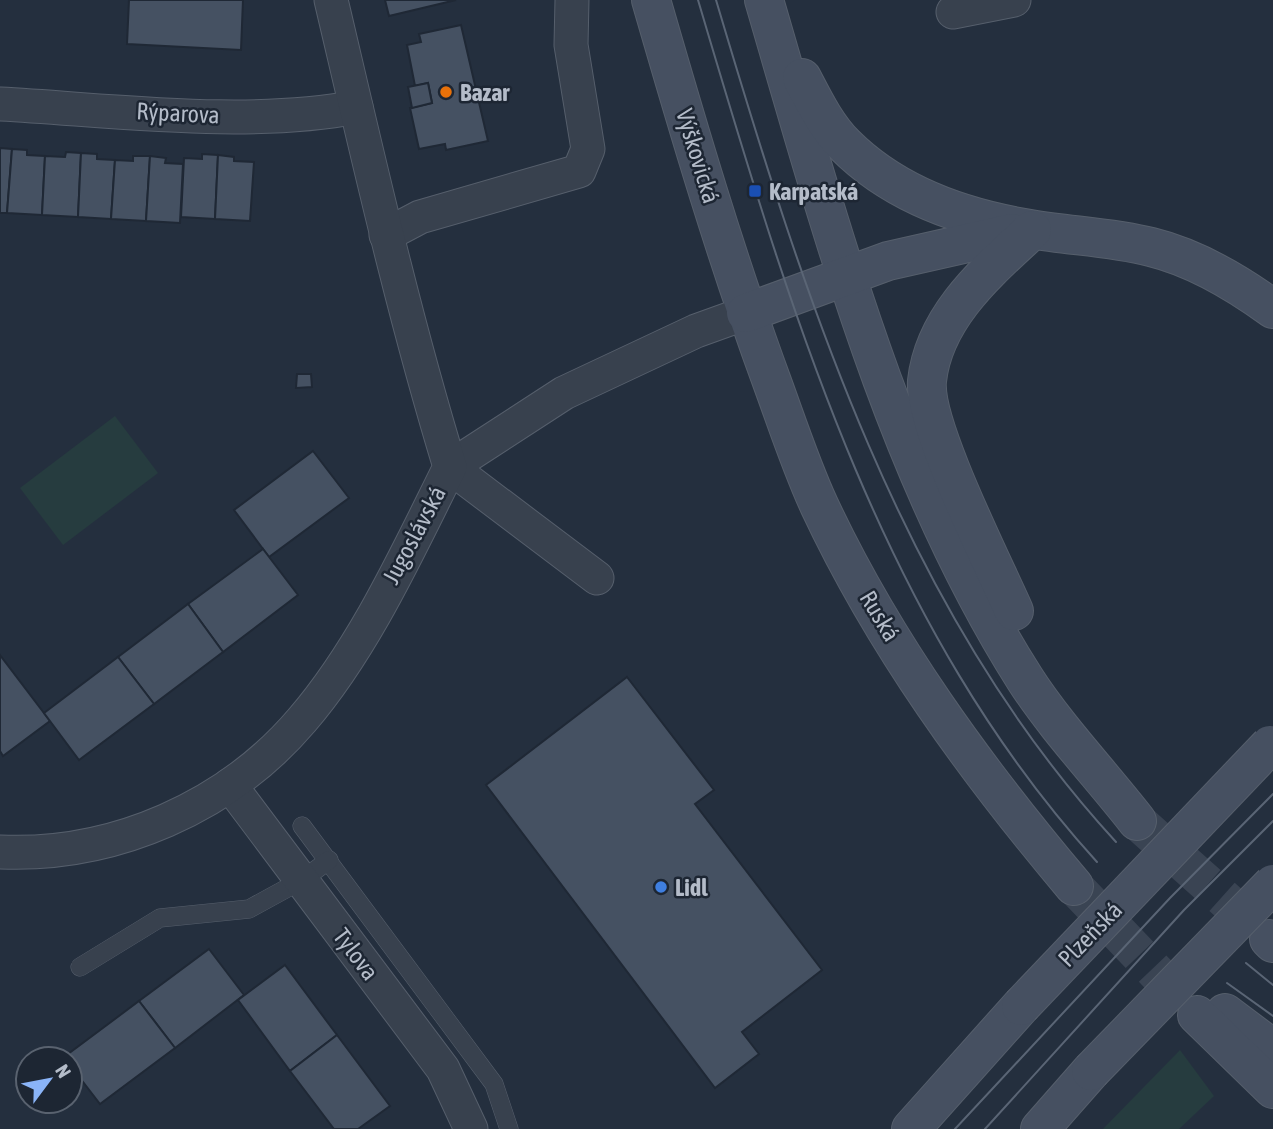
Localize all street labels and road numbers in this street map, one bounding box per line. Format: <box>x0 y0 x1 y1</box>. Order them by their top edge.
street label: Rýparova <box>136 97 220 129</box>
street label: Výškovická <box>671 106 725 206</box>
street label: Jugoslávská <box>377 482 451 588</box>
street label: Ruská <box>855 586 905 646</box>
street label: Plzeňská <box>1053 896 1127 972</box>
street label: Tylova <box>328 923 384 985</box>

